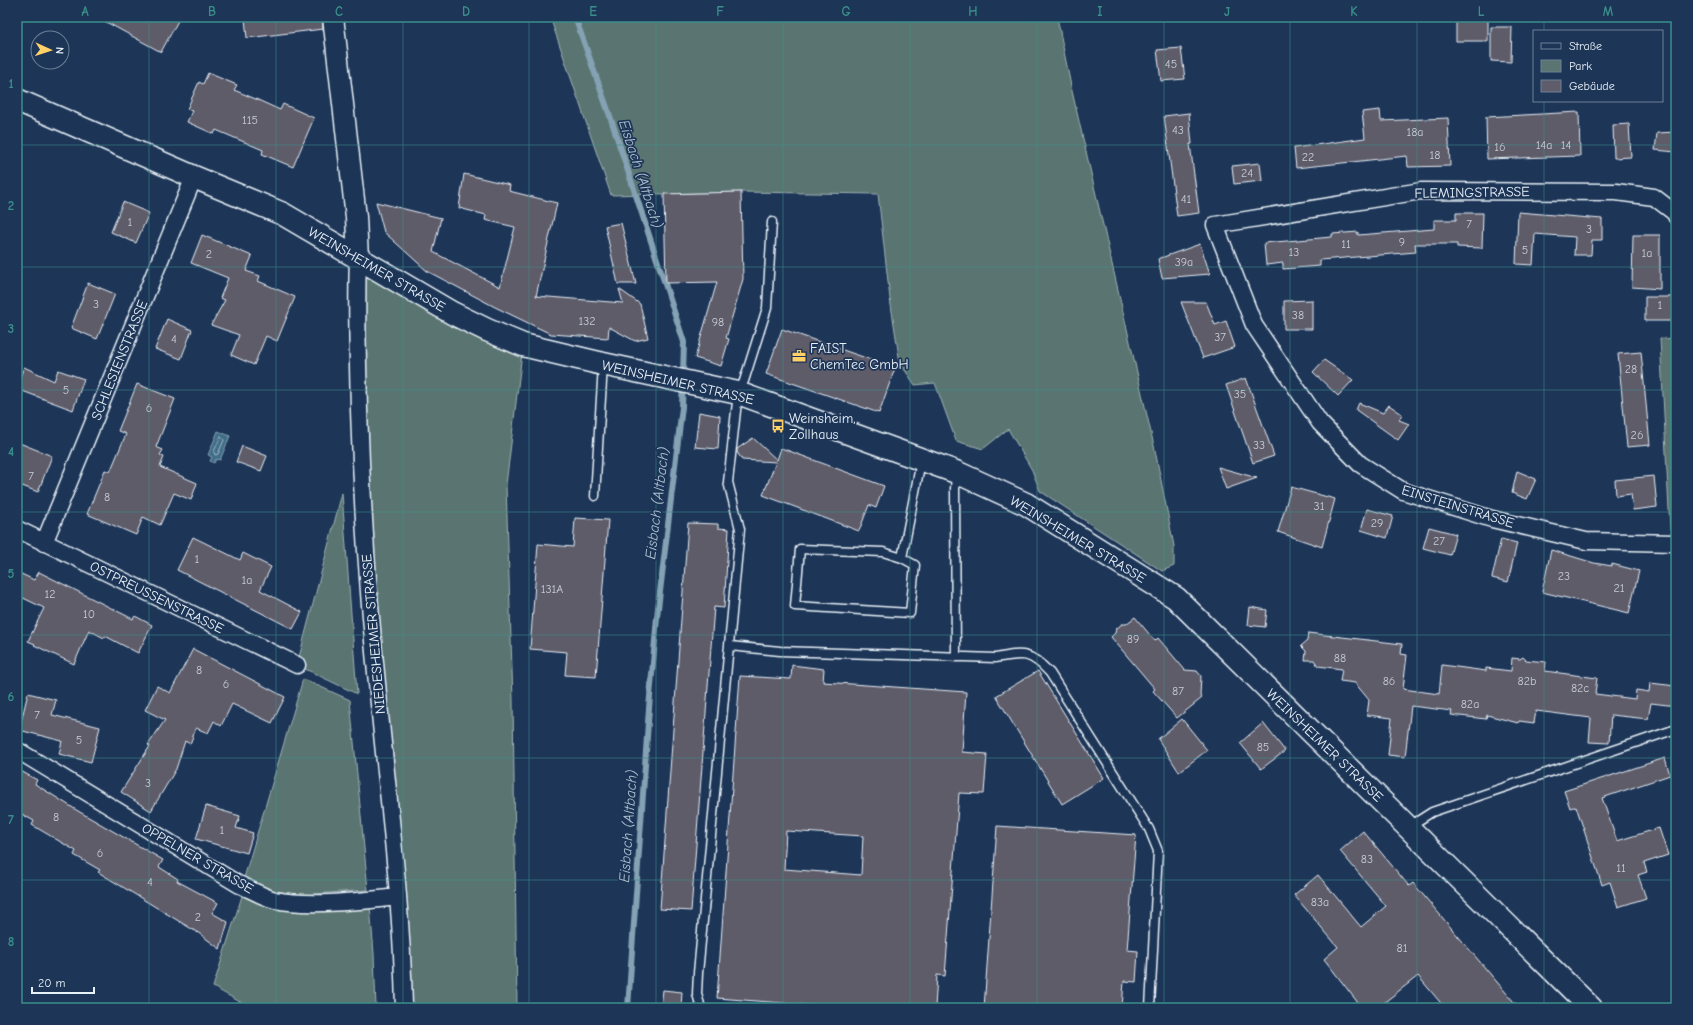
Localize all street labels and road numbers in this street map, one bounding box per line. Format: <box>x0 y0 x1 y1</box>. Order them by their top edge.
street label: FLEMINGSTRASSE <box>1414 183 1530 202</box>
street label: WEINSHEIMER STRASSE <box>305 223 448 316</box>
street label: SCHLESIENSTRASSE <box>88 298 151 423</box>
street label: WEINSHEIMER STRASSE <box>600 357 756 408</box>
street label: EINSTEINSTRASSE <box>1400 481 1516 532</box>
street label: WEINSHEIMER STRASSE <box>1007 492 1149 587</box>
street label: NIEDESHEIMER STRASSE <box>358 553 389 715</box>
street label: OSTPREUSSENSTRASSE <box>87 558 227 637</box>
street label: WEINSHEIMER STRASSE <box>1263 685 1387 806</box>
street label: OPPELNER STRASSE <box>139 820 257 897</box>

